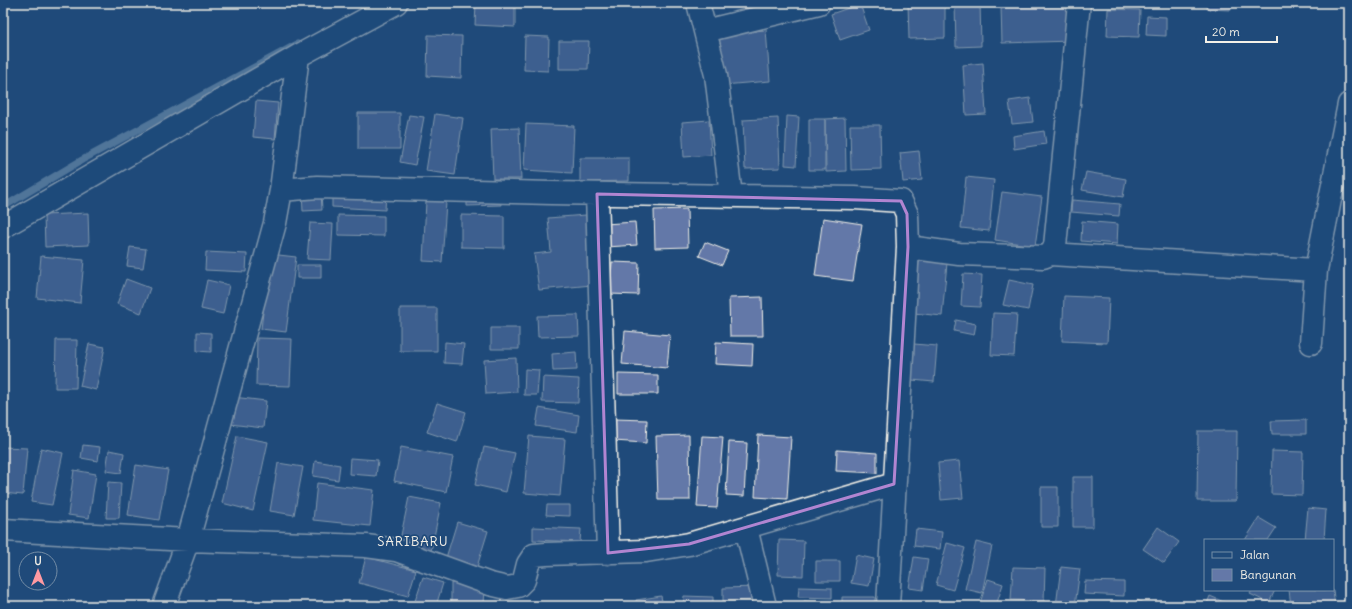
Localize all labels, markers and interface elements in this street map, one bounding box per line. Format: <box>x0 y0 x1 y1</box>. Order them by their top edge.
scale bar <box>1206 18 1277 44</box>
text: 20 m <box>1212 24 1240 39</box>
district label: SARIBARU <box>377 533 449 550</box>
legend <box>1204 539 1334 591</box>
text: Jalan <box>1240 547 1269 562</box>
north arrow <box>18 551 58 591</box>
text: U <box>34 554 42 568</box>
text: Bangunan <box>1240 567 1296 582</box>

